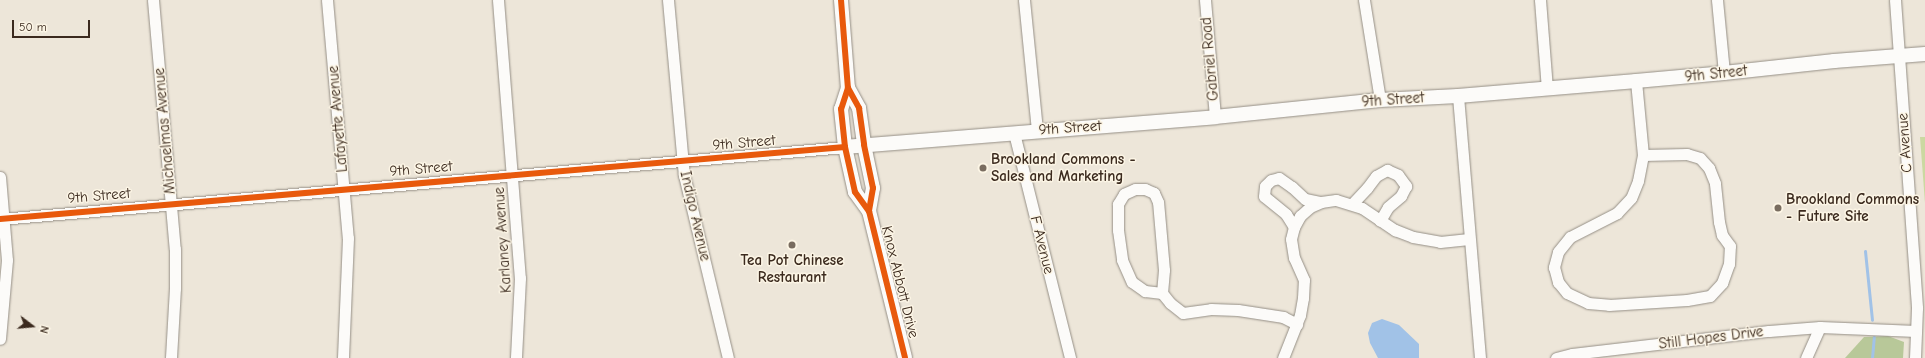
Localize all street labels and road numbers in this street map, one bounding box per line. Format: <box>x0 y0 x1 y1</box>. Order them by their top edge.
street label: Gabriel Road <box>1197 16 1223 102</box>
street label: 9th Street <box>1684 62 1748 86</box>
street label: Lafayette Avenue <box>324 65 352 173</box>
street label: Michaelmas Avenue <box>151 67 179 195</box>
street label: 9th Street <box>1361 89 1425 111</box>
street label: C Avenue <box>1894 112 1916 174</box>
street label: 9th Street <box>1038 117 1102 139</box>
street label: 9th Street <box>712 131 776 155</box>
street label: 9th Street <box>389 157 453 181</box>
street label: Indigo Avenue <box>676 169 714 263</box>
street label: 9th Street <box>67 184 131 208</box>
street label: Karlaney Avenue <box>490 186 516 294</box>
street label: F Avenue <box>1026 214 1058 276</box>
street label: Knox Abbott Drive <box>877 224 923 340</box>
street label: Still Hopes Drive <box>1658 323 1764 353</box>

